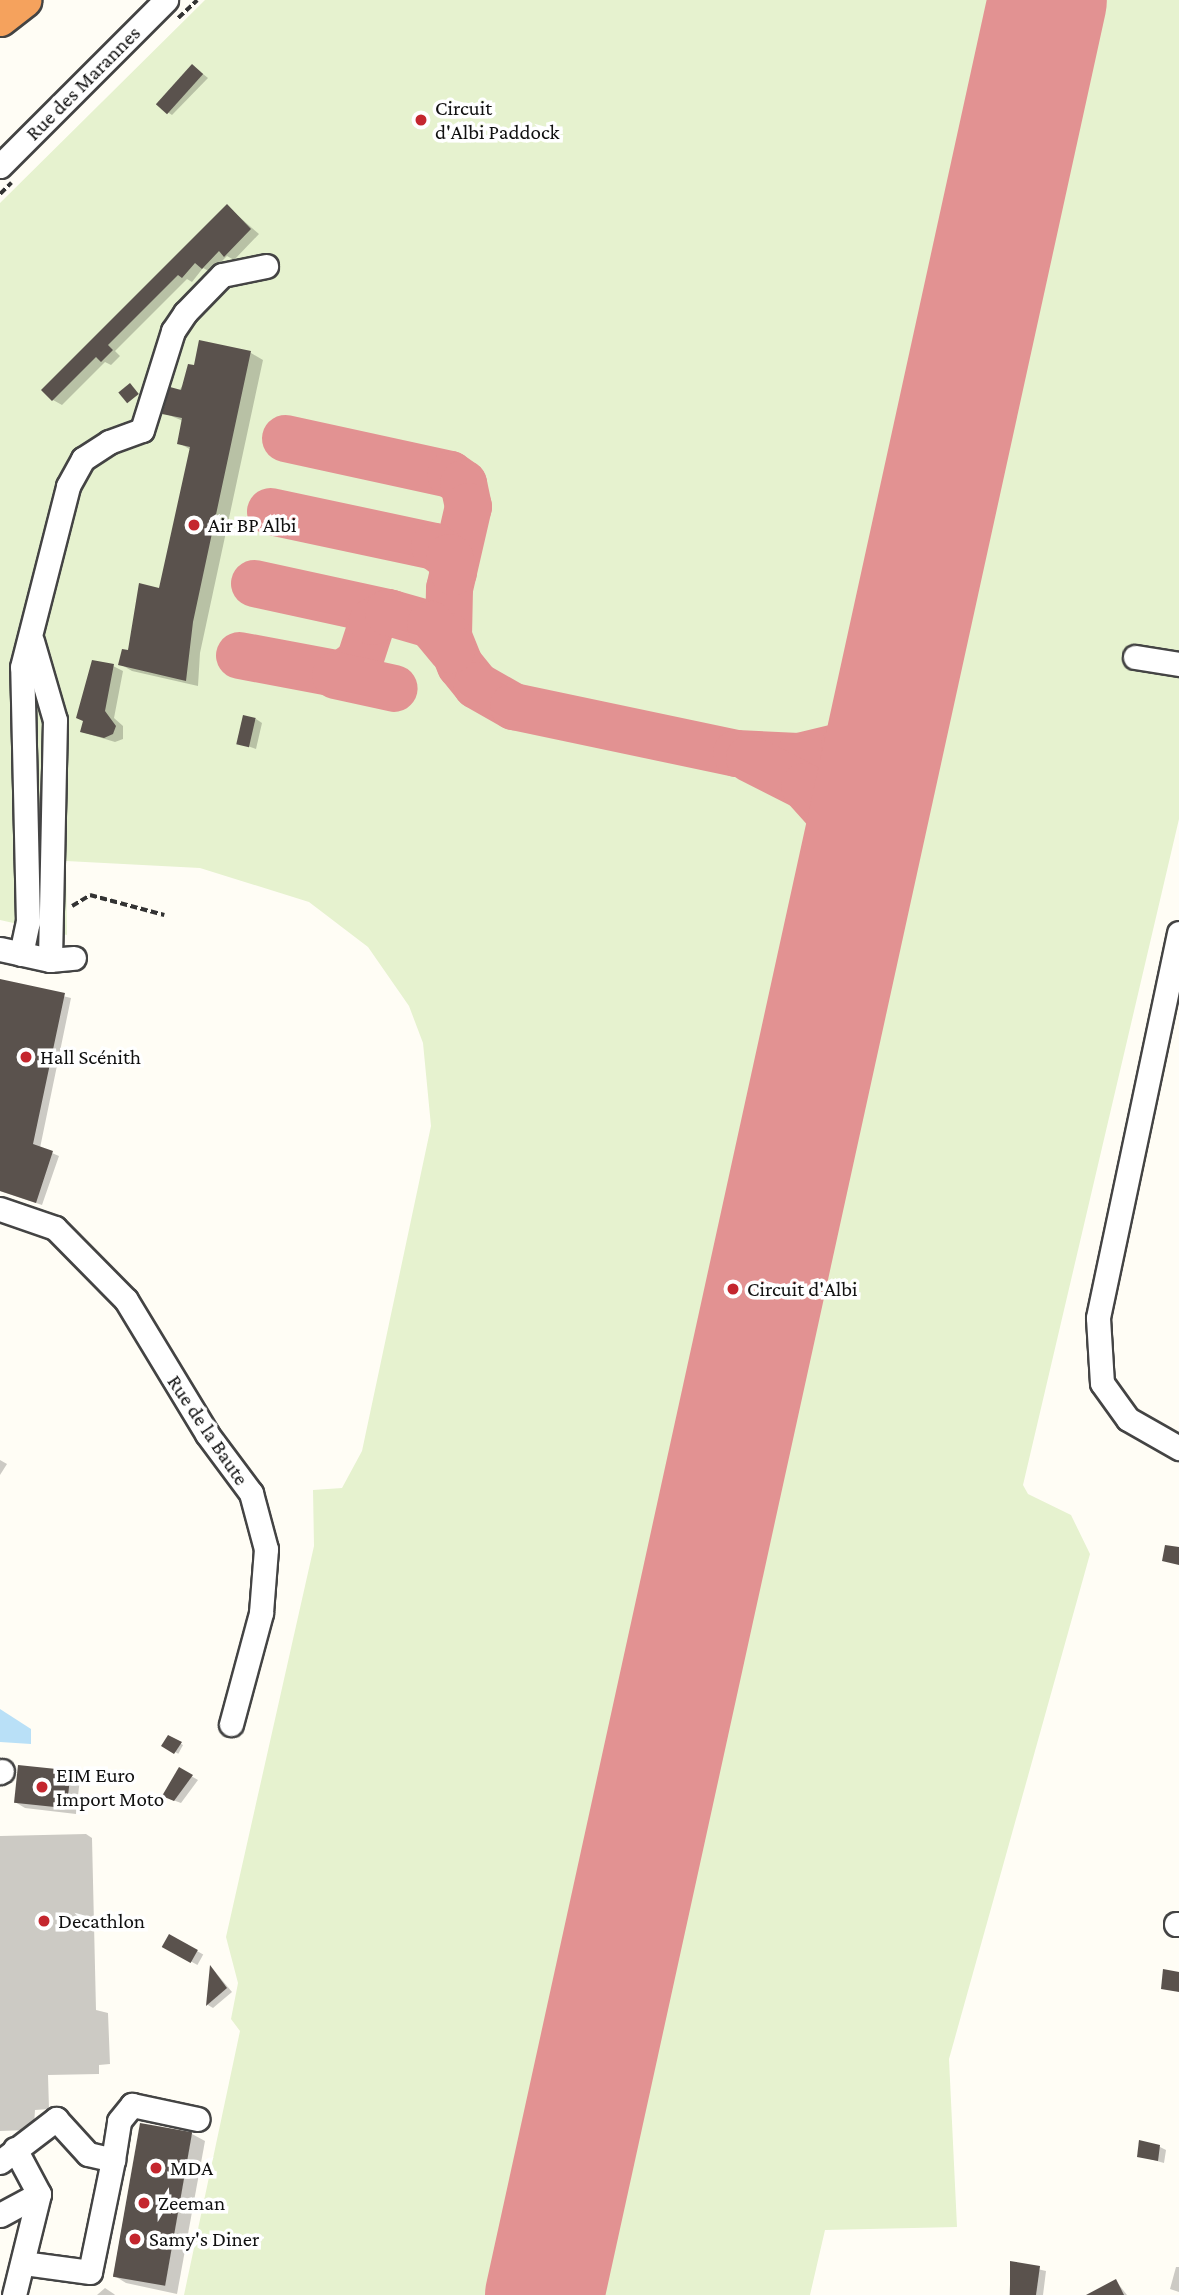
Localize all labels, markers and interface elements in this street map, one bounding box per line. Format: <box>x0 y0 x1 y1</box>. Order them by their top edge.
street label: Rue des Marannes <box>20 20 146 146</box>
place label: Circuit d'Albi Paddock <box>435 95 560 145</box>
marker: Circuit d'Albi Paddock <box>413 112 429 128</box>
place label: Air BP Albi <box>208 512 297 538</box>
marker: Air BP Albi <box>186 517 202 533</box>
place label: Hall Scénith <box>40 1044 141 1070</box>
marker: Hall Scénith <box>18 1049 34 1065</box>
place label: Circuit d'Albi <box>747 1276 858 1302</box>
marker: Circuit d'Albi <box>725 1281 741 1297</box>
street label: Rue de la Baute <box>162 1370 254 1490</box>
place label: EIM Euro Import Moto <box>56 1762 164 1812</box>
marker: EIM Euro Import Moto <box>34 1779 50 1795</box>
place label: Decathlon <box>58 1908 145 1934</box>
marker: Decathlon <box>36 1913 52 1929</box>
place label: MDA <box>170 2155 213 2181</box>
marker: MDA <box>148 2160 164 2176</box>
place label: Zeeman <box>158 2190 225 2216</box>
marker: Zeeman <box>136 2195 152 2211</box>
place label: Samy's Diner <box>149 2226 259 2252</box>
marker: Samy's Diner <box>127 2231 143 2247</box>

